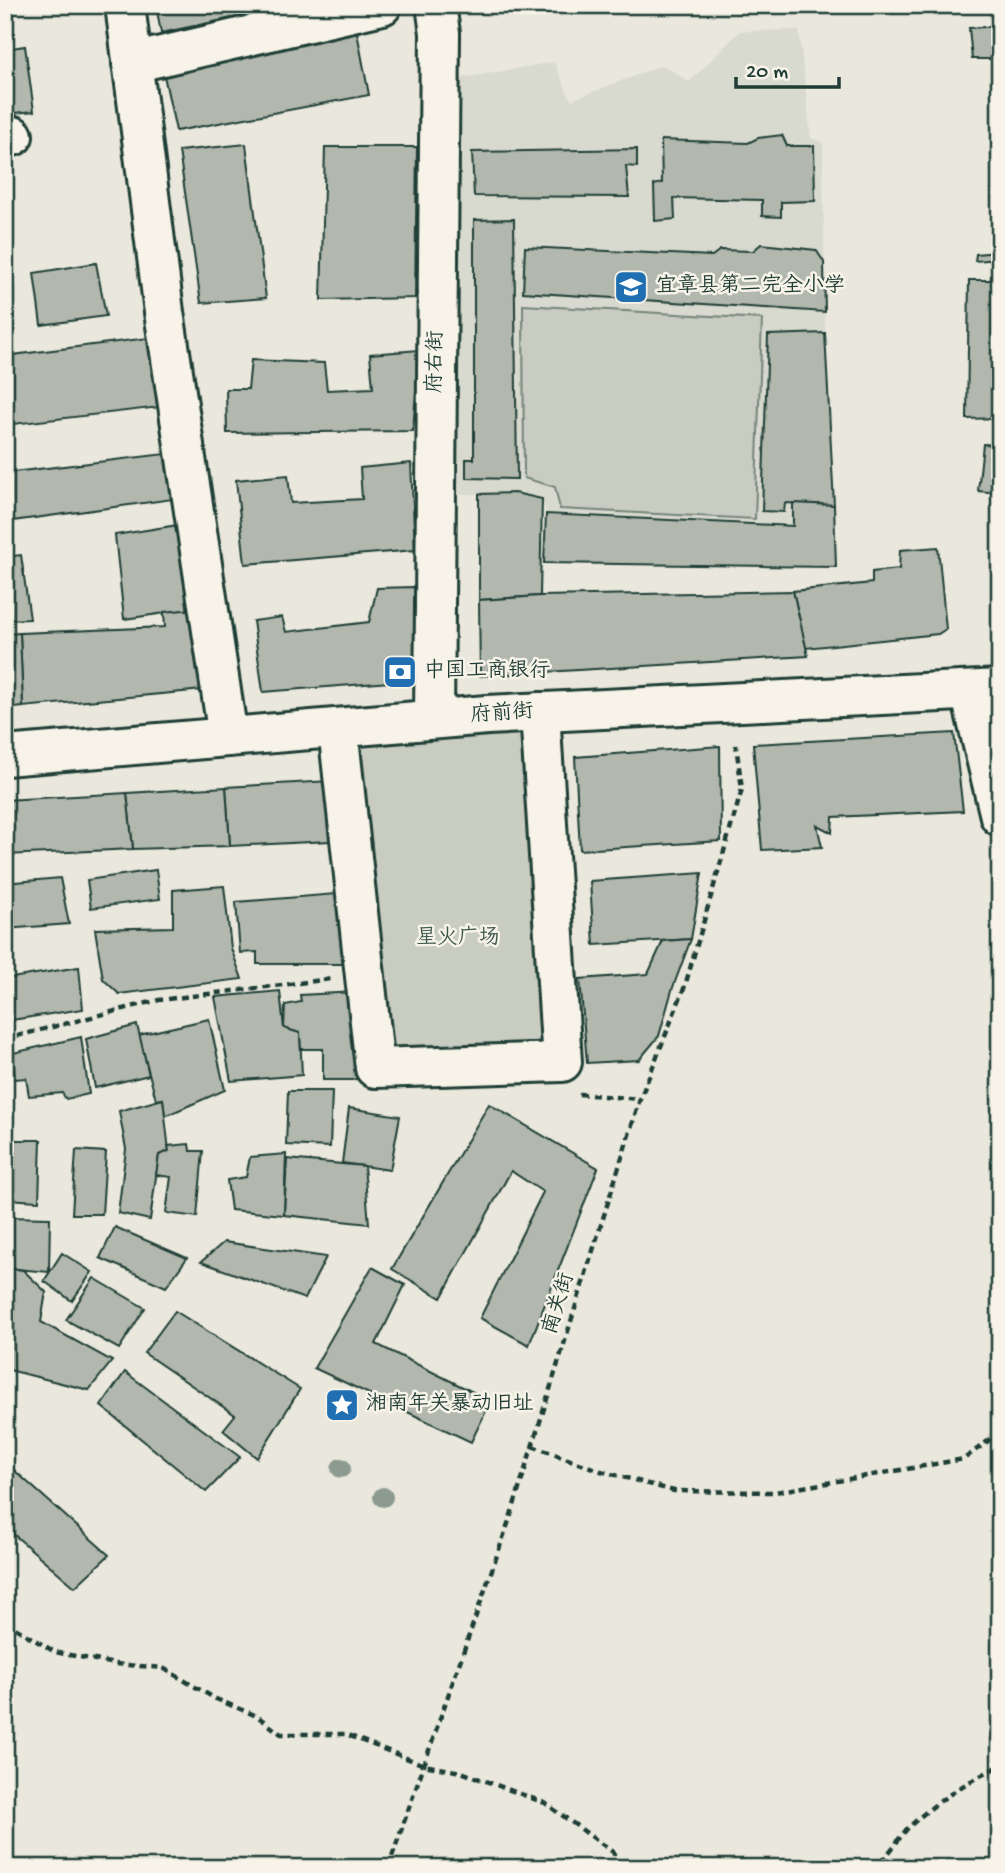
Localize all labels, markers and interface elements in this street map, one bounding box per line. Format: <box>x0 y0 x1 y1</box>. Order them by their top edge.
scale bar <box>736 46 839 90</box>
text: 20 m <box>746 61 788 86</box>
school or university icon: 宜章县第二完全小学 <box>612 268 650 306</box>
place label: 宜章县第二完全小学 <box>656 273 845 300</box>
street label: 府右街 <box>422 330 450 394</box>
bank icon: 中国工商银行 <box>381 653 419 691</box>
place label: 中国工商银行 <box>424 658 550 685</box>
street label: 府前街 <box>470 698 534 730</box>
park label: 星火广场 <box>416 925 500 952</box>
street label: 南关街 <box>537 1270 581 1338</box>
place icon: 湘南年关暴动旧址 <box>323 1386 361 1424</box>
place label: 湘南年关暴动旧址 <box>366 1391 534 1418</box>

